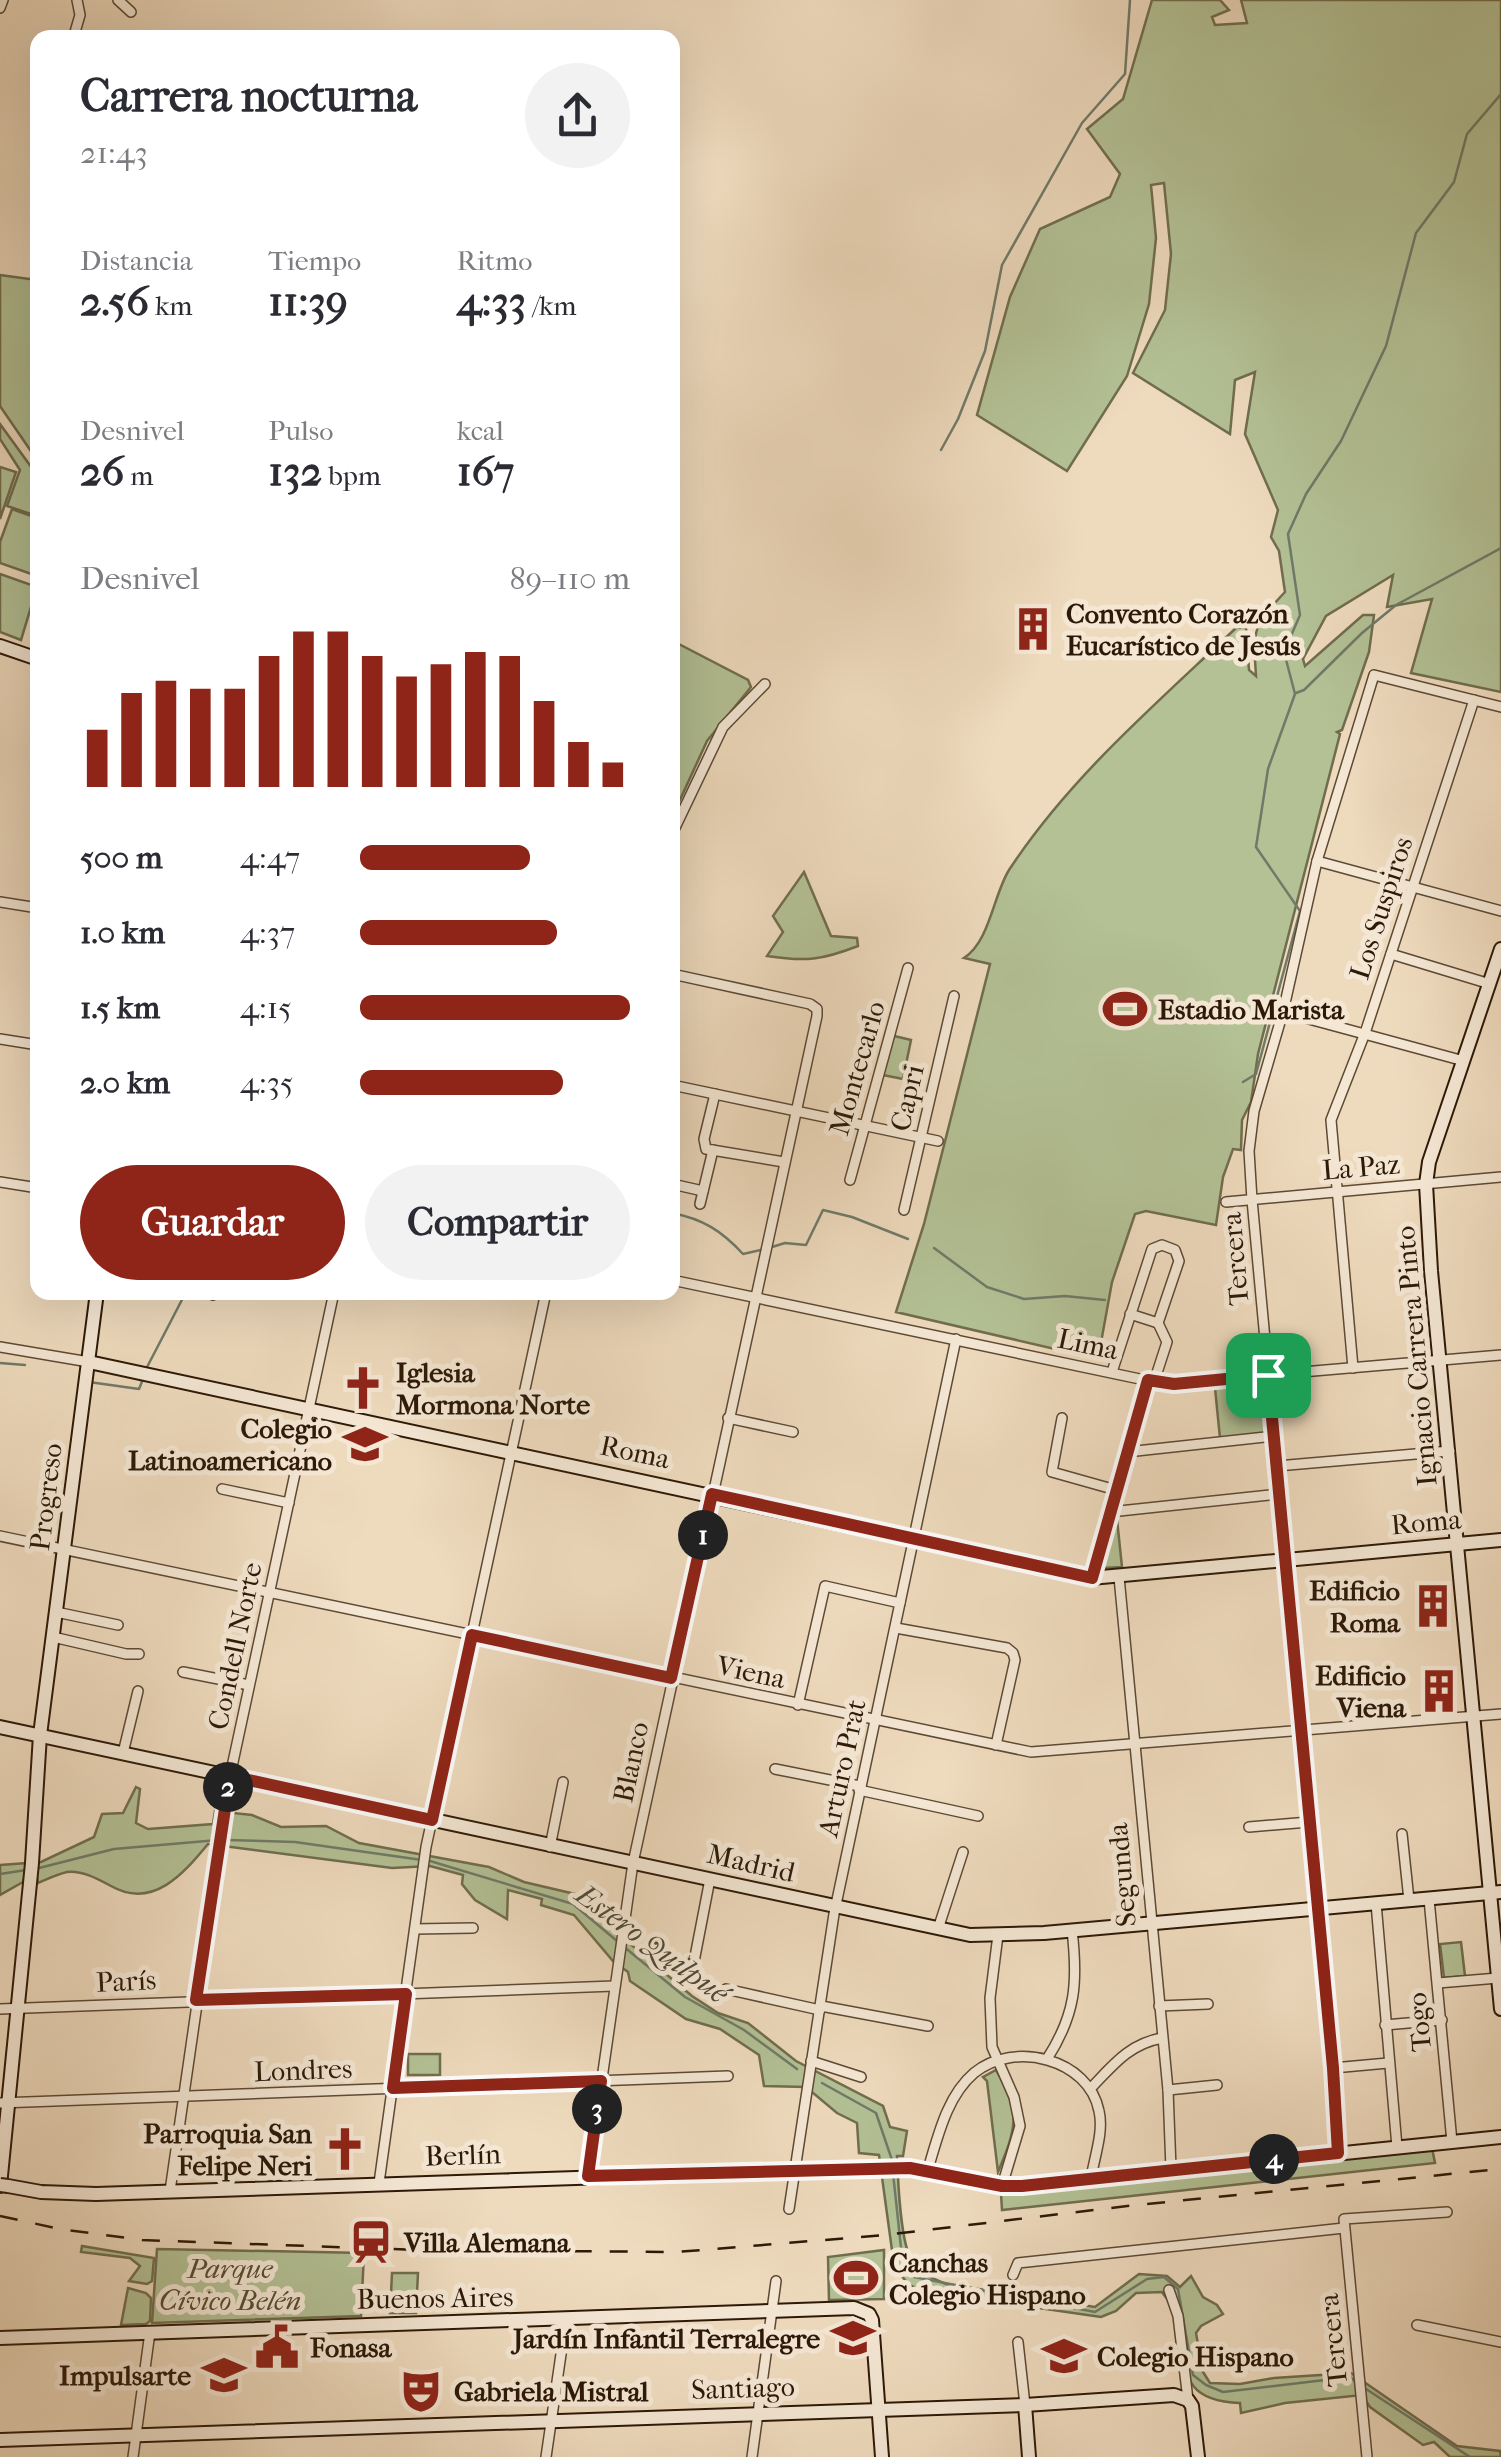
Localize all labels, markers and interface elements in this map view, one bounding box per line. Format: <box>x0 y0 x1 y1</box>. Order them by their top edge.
button: share <box>525 63 630 168</box>
text: Carrera nocturna <box>80 70 417 123</box>
text: 21:43 <box>80 134 148 171</box>
text: Distancia <box>80 244 193 277</box>
text: Tiempo <box>268 244 361 277</box>
text: Ritmo <box>457 244 532 277</box>
text: 2.56 <box>80 277 149 326</box>
text: 11:39 <box>268 277 348 326</box>
text: 4:33 <box>457 277 526 326</box>
text: km <box>149 289 193 322</box>
text: /km <box>526 289 577 322</box>
text: Desnivel <box>80 414 185 447</box>
text: Pulso <box>268 414 333 447</box>
text: kcal <box>457 414 504 447</box>
text: 26 <box>80 447 124 496</box>
text: 132 <box>268 447 322 496</box>
text: 167 <box>457 447 514 496</box>
text: m <box>124 459 154 492</box>
text: bpm <box>322 459 381 492</box>
text: Desnivel <box>80 560 200 597</box>
text: 89–110 m <box>509 560 630 597</box>
place label: Convento Corazón Eucarístico de Jesús <box>1066 597 1301 662</box>
building icon: Convento Corazón Eucarístico de Jesús <box>1009 605 1057 653</box>
street label: Los Suspiros <box>1342 833 1420 983</box>
text: 500 m <box>80 839 163 876</box>
text: 4:47 <box>240 839 300 876</box>
text: 1.0 km <box>80 914 165 951</box>
text: 4:37 <box>240 914 295 951</box>
sports icon: Estadio Marista <box>1101 985 1149 1033</box>
text: 1.5 km <box>80 989 160 1026</box>
text: 4:15 <box>240 989 292 1026</box>
place label: Estadio Marista <box>1158 993 1345 1026</box>
street label: Montecarlo <box>822 997 892 1139</box>
street label: Capri <box>883 1062 931 1134</box>
text: 2.0 km <box>80 1064 170 1101</box>
text: 4:35 <box>240 1064 294 1101</box>
street label: La Paz <box>1321 1147 1401 1187</box>
button: Guardar <box>80 1165 345 1280</box>
button: Compartir <box>365 1165 630 1280</box>
street label: Tercera <box>1214 1210 1256 1307</box>
street label: Ignacio Carrera Pinto <box>1388 1224 1444 1488</box>
street label: Lima <box>1055 1321 1122 1367</box>
pin <box>1226 1333 1311 1418</box>
icon: arrive <box>1241 1348 1296 1403</box>
place label: Iglesia Mormona Norte <box>396 1356 590 1421</box>
church icon: Iglesia Mormona Norte <box>339 1364 387 1412</box>
place label: Colegio Latinoamericano <box>128 1412 332 1477</box>
school or university icon: Colegio Latinoamericano <box>341 1420 389 1468</box>
street label: Roma <box>597 1429 674 1476</box>
street label: Progreso <box>23 1441 69 1553</box>
street label: Roma <box>1390 1502 1463 1541</box>
pin: 1 <box>678 1510 728 1560</box>
text: 1 <box>698 1518 708 1551</box>
street label: Condell Norte <box>201 1559 269 1733</box>
place label: Edificio Roma <box>1309 1574 1401 1639</box>
building icon: Edificio Roma <box>1409 1582 1457 1630</box>
street label: Viena <box>713 1648 789 1696</box>
place label: Edificio Viena <box>1315 1659 1407 1724</box>
building icon: Edificio Viena <box>1415 1667 1463 1715</box>
street label: Arturo Prat <box>811 1696 873 1841</box>
street label: Blanco <box>606 1719 656 1805</box>
pin: 2 <box>203 1762 253 1812</box>
text: 2 <box>221 1770 235 1803</box>
street label: Segunda <box>1101 1821 1143 1928</box>
street label: Madrid <box>704 1837 799 1889</box>
water label: Estero Quilpué <box>567 1876 738 2013</box>
street label: París <box>95 1963 157 1999</box>
street label: Togo <box>1400 1991 1438 2053</box>
street label: Londres <box>253 2052 353 2088</box>
pin: 3 <box>572 2084 622 2134</box>
text: 3 <box>591 2092 603 2125</box>
place label: Parroquia San Felipe Neri <box>143 2117 313 2182</box>
church icon: Parroquia San Felipe Neri <box>321 2125 369 2173</box>
pin: 4 <box>1249 2134 1299 2184</box>
street label: Berlín <box>424 2137 502 2173</box>
text: 4 <box>1266 2142 1282 2175</box>
station icon: Villa Alemana <box>347 2218 395 2266</box>
place label: Villa Alemana <box>403 2226 571 2259</box>
place label: Canchas Colegio Hispano <box>889 2246 1086 2311</box>
park label: Parque Cívico Belén <box>159 2252 301 2317</box>
sports icon: Canchas Colegio Hispano <box>832 2254 880 2302</box>
street label: Buenos Aires <box>356 2280 514 2316</box>
street label: Tercera <box>1312 2291 1354 2388</box>
school or university icon: Jardín Infantil Terralegre <box>829 2314 877 2362</box>
place label: Jardín Infantil Terralegre <box>510 2322 820 2355</box>
public building icon: Fonasa <box>253 2323 301 2371</box>
place label: Fonasa <box>310 2331 392 2364</box>
school or university icon: Colegio Hispano <box>1040 2332 1088 2380</box>
place label: Colegio Hispano <box>1097 2340 1294 2373</box>
school or university icon: Impulsarte <box>200 2351 248 2399</box>
place label: Impulsarte <box>59 2359 191 2392</box>
theatre icon: Gabriela Mistral <box>397 2367 445 2415</box>
street label: Santiago <box>691 2370 795 2406</box>
place label: Gabriela Mistral <box>454 2375 649 2408</box>

